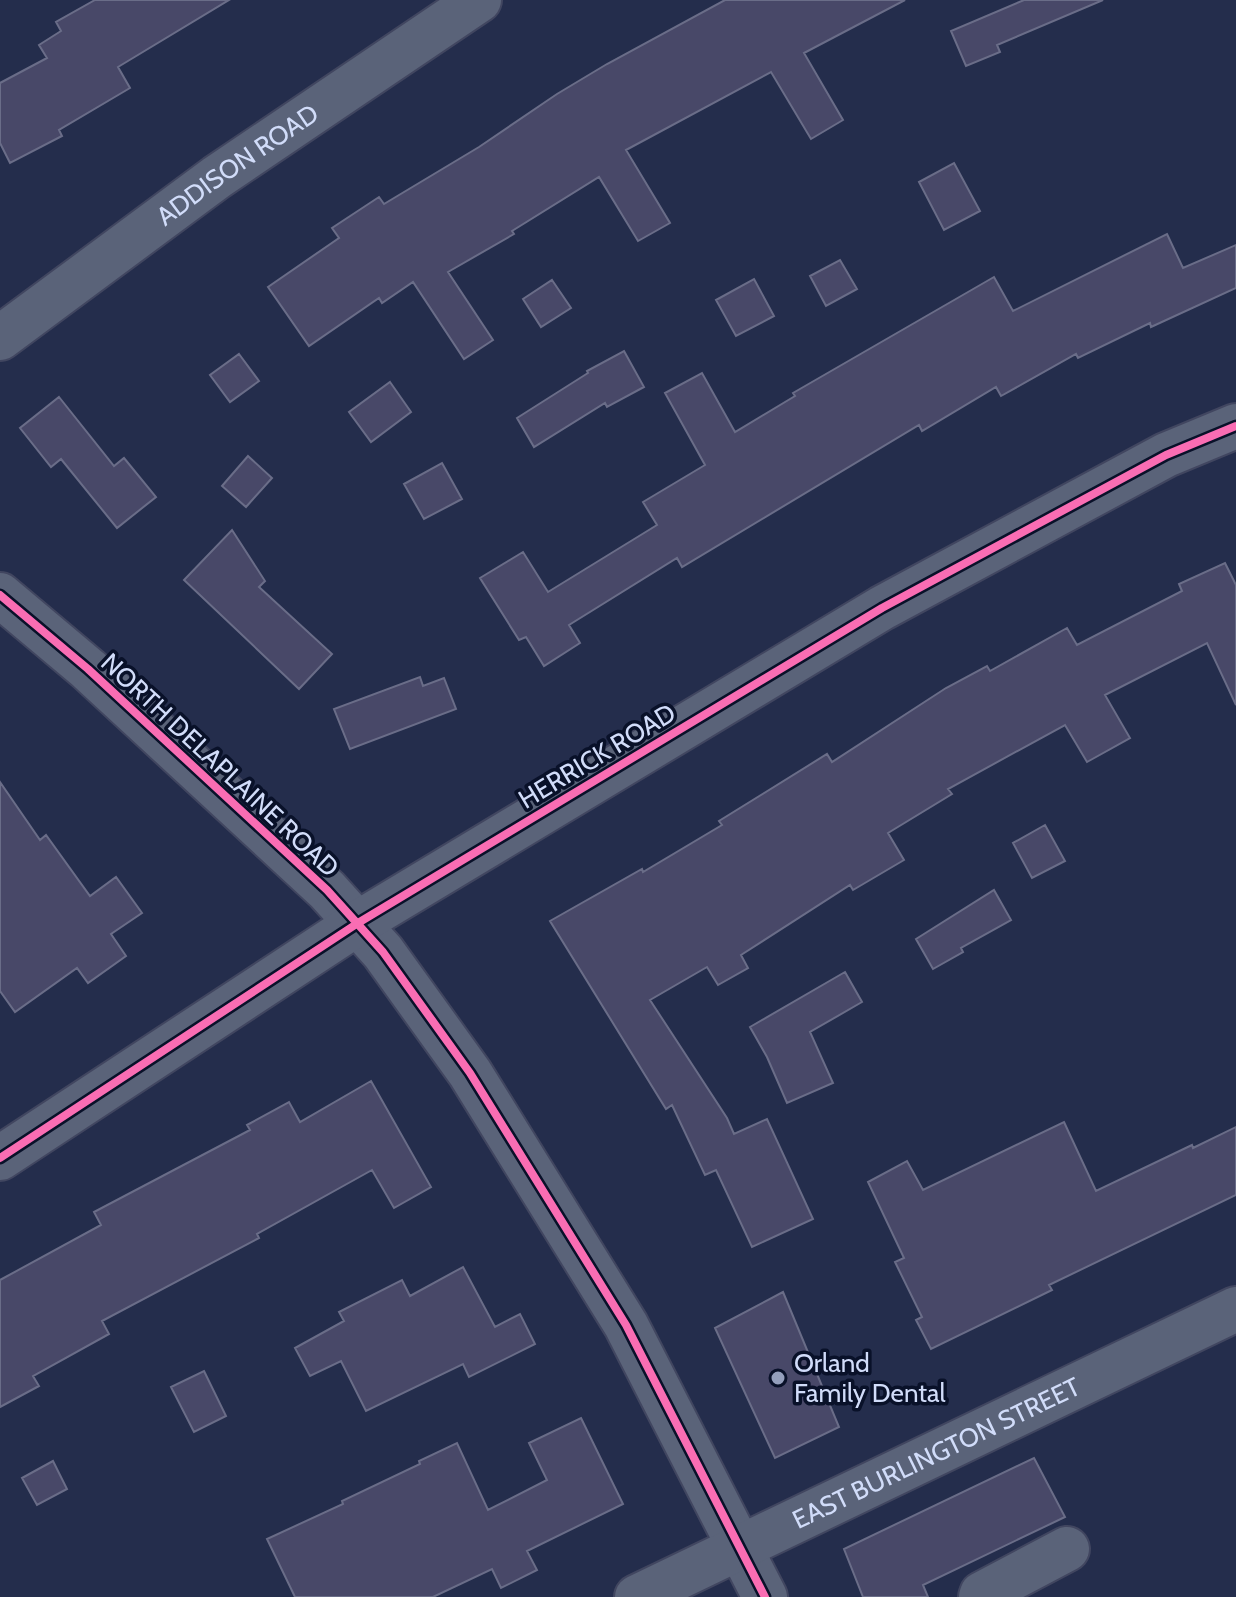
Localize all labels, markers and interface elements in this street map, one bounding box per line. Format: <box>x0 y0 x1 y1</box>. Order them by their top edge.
street label: ADDISON ROAD <box>150 97 324 232</box>
street label: NORTH DELAPLAINE ROAD <box>94 646 346 884</box>
street label: HERRICK ROAD <box>513 697 681 815</box>
place label: Orland Family Dental <box>794 1347 946 1409</box>
marker: Orland Family Dental <box>769 1369 787 1387</box>
street label: EAST BURLINGTON STREET <box>787 1370 1085 1536</box>

